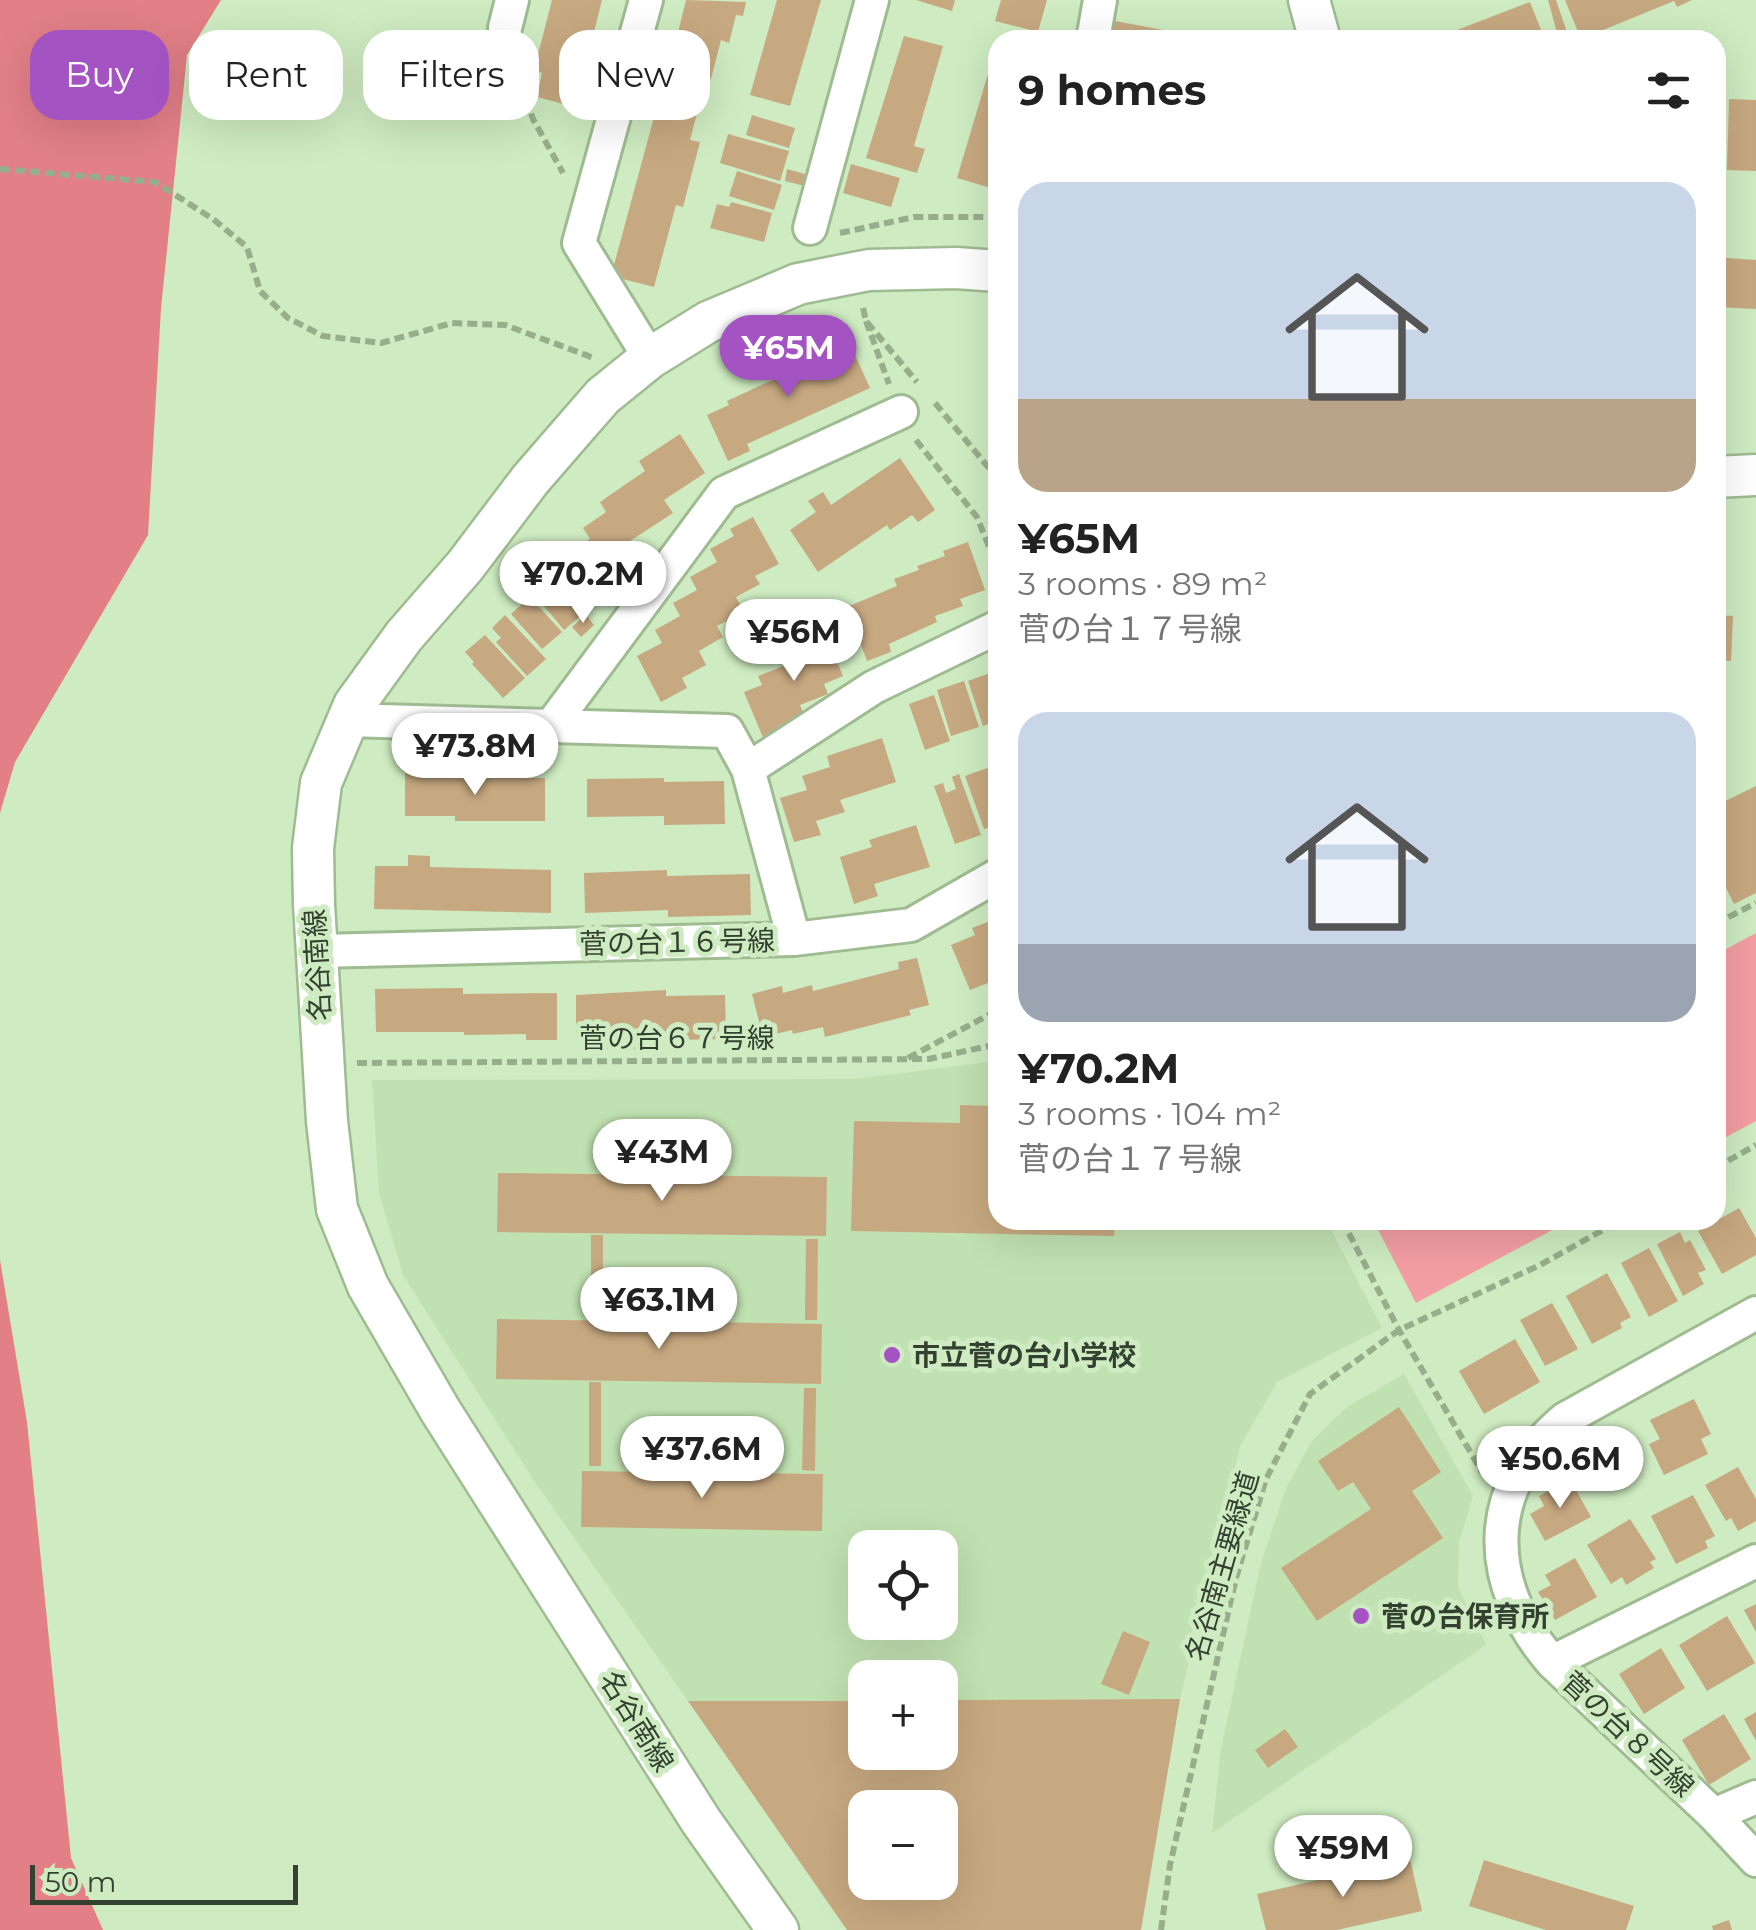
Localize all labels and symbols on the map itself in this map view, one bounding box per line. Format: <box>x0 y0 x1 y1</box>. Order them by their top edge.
pin: ¥65M <box>729 315 847 400</box>
pin: ¥70.2M <box>502 541 664 626</box>
pin: ¥56M <box>735 599 853 684</box>
pin: ¥73.8M <box>394 713 556 798</box>
street label: 名谷南線 <box>297 908 337 1022</box>
street label: 菅の台１６号線 <box>579 923 775 961</box>
street label: 菅の台６７号線 <box>579 1021 775 1055</box>
pin: ¥43M <box>603 1119 721 1204</box>
pin: ¥63.1M <box>578 1267 740 1352</box>
place label: 市立菅の台小学校 <box>912 1338 1136 1372</box>
marker: 市立菅の台小学校 <box>881 1344 903 1366</box>
pin: ¥37.6M <box>621 1416 783 1501</box>
pin: ¥50.6M <box>1479 1426 1641 1511</box>
street label: 名谷南主要緑道 <box>1179 1467 1265 1665</box>
place label: 菅の台保育所 <box>1381 1599 1549 1633</box>
marker: 菅の台保育所 <box>1350 1605 1372 1627</box>
street label: 名谷南線 <box>593 1664 681 1778</box>
street label: 菅の台８号線 <box>1555 1664 1701 1804</box>
pin: ¥59M <box>1284 1815 1402 1900</box>
scale bar <box>30 1860 298 1904</box>

